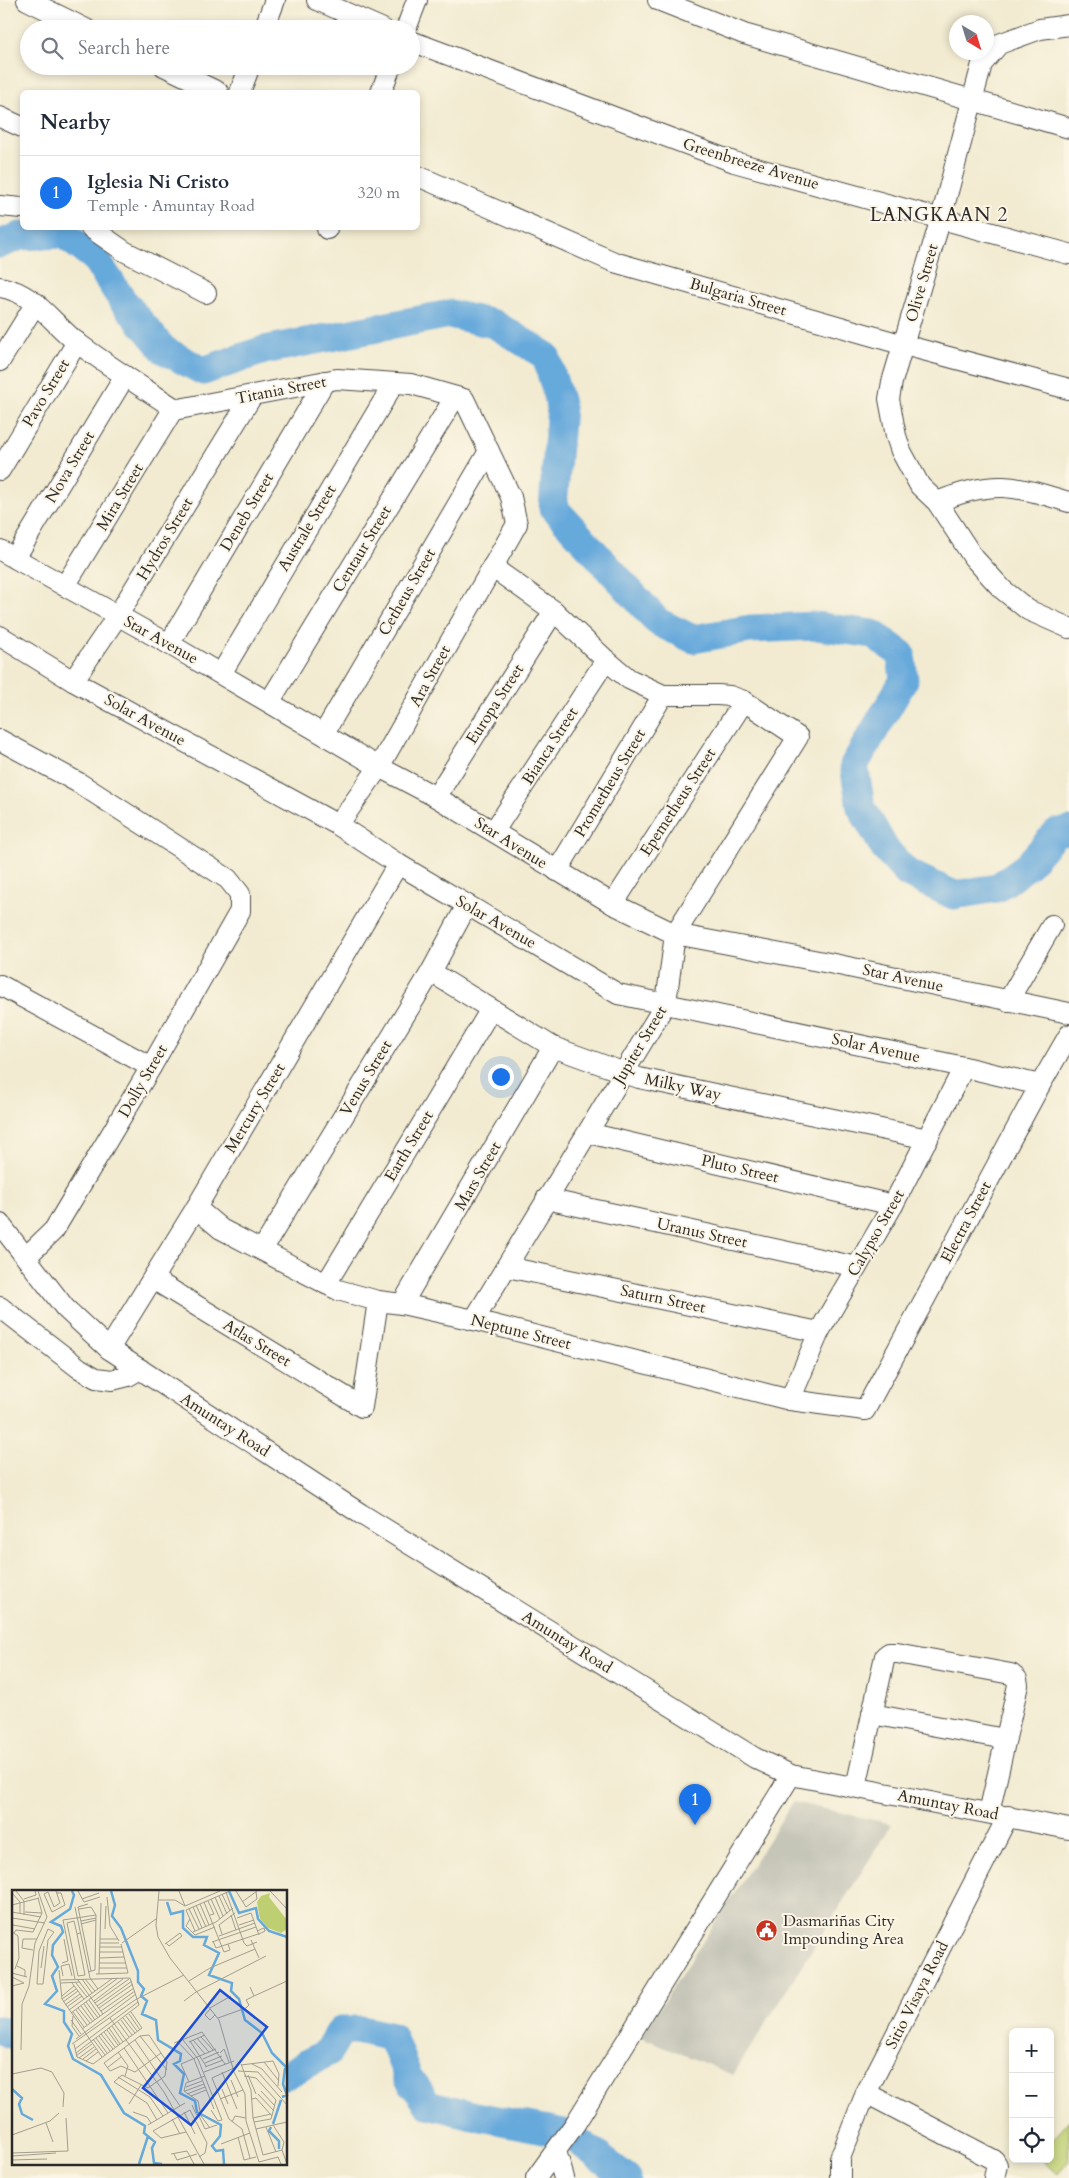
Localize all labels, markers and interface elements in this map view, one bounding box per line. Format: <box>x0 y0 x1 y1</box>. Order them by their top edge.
north arrow <box>949 15 994 60</box>
search box <box>20 20 420 75</box>
icon: search <box>38 34 66 62</box>
text: Search here <box>78 35 170 61</box>
text: Nearby <box>40 108 111 137</box>
street label: Greenbreeze Avenue <box>680 133 822 195</box>
text: Iglesia Ni Cristo <box>87 169 229 195</box>
text: 1 <box>52 182 60 204</box>
text: 320 m <box>358 182 400 204</box>
text: Temple · Amuntay Road <box>87 195 255 217</box>
district label: LANGKAAN 2 <box>870 202 1008 228</box>
street label: Olive Street <box>900 241 944 325</box>
street label: Bulgaria Street <box>687 273 789 321</box>
street label: Pavo Street <box>17 355 75 431</box>
street label: Titania Street <box>234 370 328 410</box>
street label: Nova Street <box>40 427 100 507</box>
street label: Mira Street <box>91 459 149 535</box>
street label: Deneb Street <box>215 469 279 555</box>
street label: Australe Street <box>272 481 342 575</box>
street label: Hydros Street <box>132 493 198 585</box>
street label: Centaur Street <box>327 501 397 597</box>
street label: Cetheus Street <box>373 544 441 640</box>
street label: Star Avenue <box>120 611 202 669</box>
street label: Ara Street <box>404 641 456 711</box>
street label: Europa Street <box>461 660 529 748</box>
street label: Solar Avenue <box>100 689 190 751</box>
street label: Bianca Street <box>517 703 583 789</box>
street label: Prometheus Street <box>569 725 651 841</box>
street label: Epemetheus Street <box>635 744 721 860</box>
street label: Star Avenue <box>470 812 552 874</box>
street label: Solar Avenue <box>452 890 540 954</box>
street label: Star Avenue <box>861 959 945 997</box>
street label: Jupiter Street <box>607 1002 672 1090</box>
street label: Solar Avenue <box>830 1028 922 1068</box>
street label: Venus Street <box>335 1036 397 1120</box>
street label: Dolly Street <box>113 1040 173 1122</box>
street label: Mercury Street <box>219 1059 291 1157</box>
your location <box>488 1064 514 1090</box>
street label: Milky Way <box>643 1068 724 1106</box>
street label: Earth Street <box>379 1106 439 1186</box>
street label: Mars Street <box>449 1138 507 1214</box>
street label: Pluto Street <box>699 1149 781 1189</box>
street label: Electra Street <box>935 1177 997 1267</box>
street label: Calypso Street <box>842 1186 910 1280</box>
street label: Uranus Street <box>655 1213 749 1253</box>
street label: Saturn Street <box>618 1279 708 1319</box>
street label: Neptune Street <box>469 1309 573 1355</box>
street label: Atlas Street <box>219 1314 295 1372</box>
street label: Amuntay Road <box>176 1388 274 1462</box>
street label: Amuntay Road <box>518 1605 617 1679</box>
pin: 1 <box>679 1784 711 1825</box>
street label: Amuntay Road <box>896 1784 1001 1826</box>
inset map <box>12 1890 288 2166</box>
place label: Dasmariñas City Impounding Area <box>783 1910 904 1950</box>
public building icon: Dasmariñas City Impounding Area <box>755 1918 779 1942</box>
street label: Sitio Visaya Road <box>880 1937 954 2053</box>
map controls <box>1009 2028 1054 2163</box>
button: + <box>1009 2028 1054 2073</box>
button: − <box>1009 2073 1054 2118</box>
button: locate <box>1009 2118 1054 2163</box>

